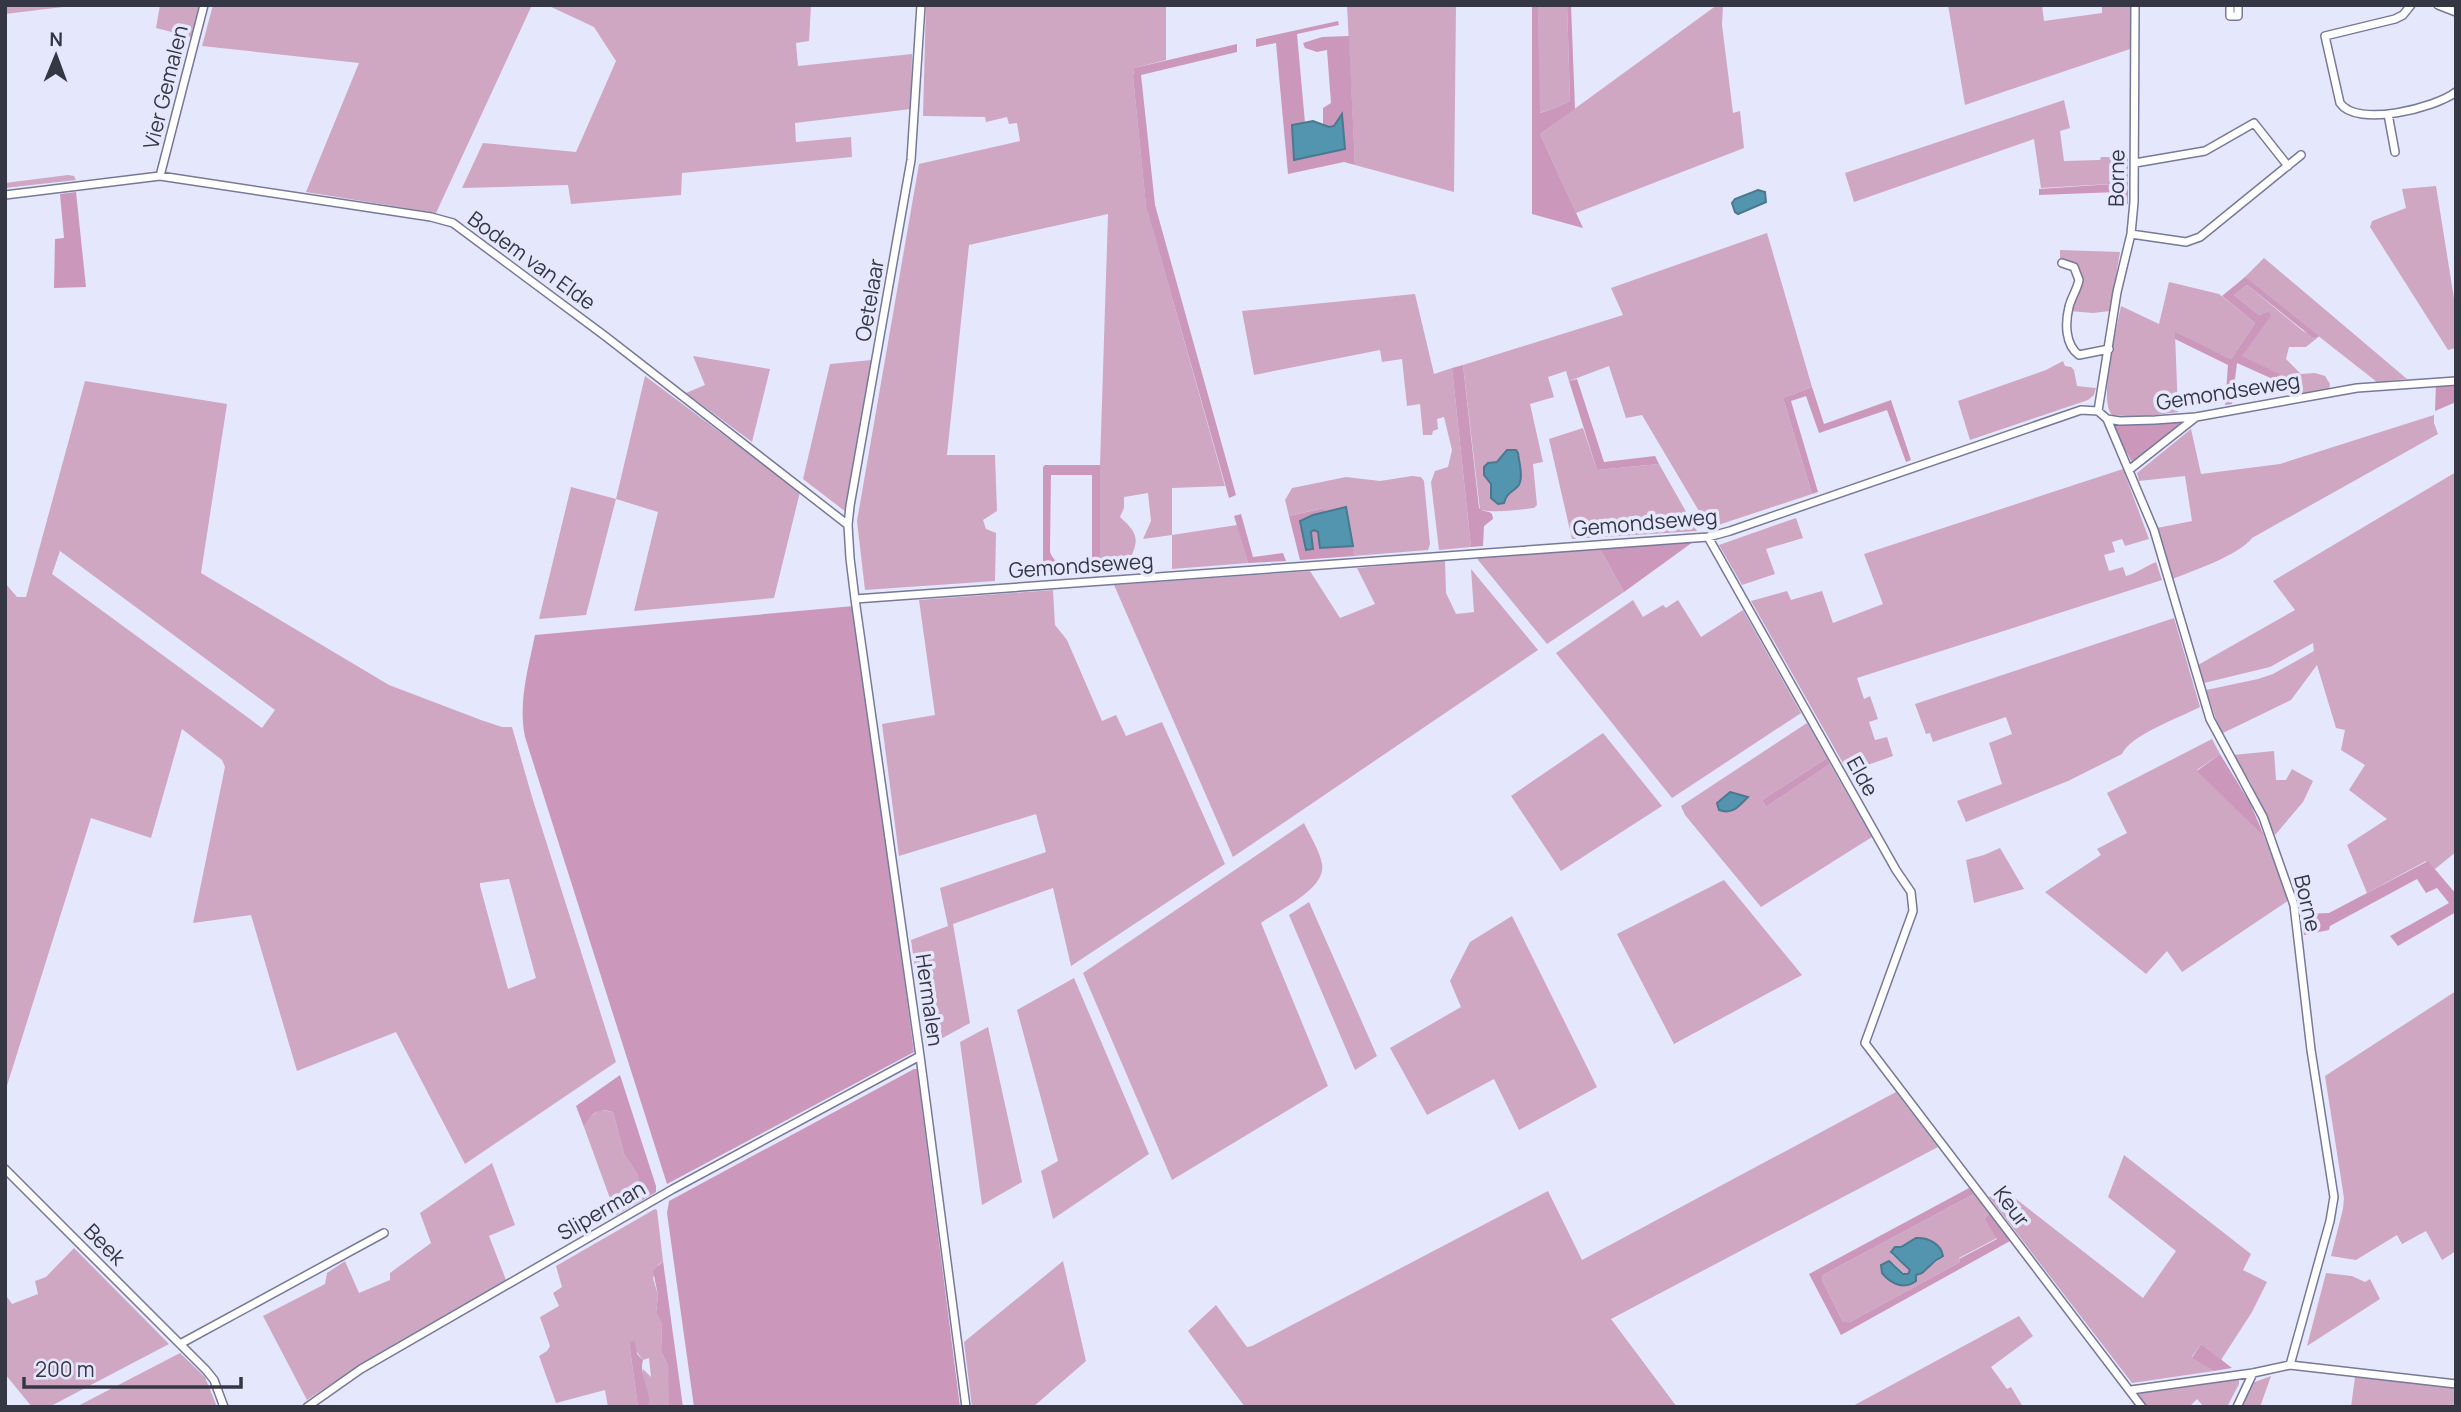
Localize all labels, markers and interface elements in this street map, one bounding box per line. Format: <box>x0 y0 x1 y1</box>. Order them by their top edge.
north arrow <box>21 21 91 91</box>
street label: Vier Gemalen <box>136 22 194 152</box>
text: N <box>49 26 63 52</box>
street label: Borne <box>2101 149 2131 207</box>
street label: Bodem van Elde <box>462 204 602 316</box>
street label: Oetelaar <box>848 256 890 344</box>
street label: Gemondseweg <box>2154 366 2302 416</box>
street label: Gemondseweg <box>1572 502 1718 542</box>
street label: Gemondseweg <box>1008 546 1154 584</box>
street label: Elde <box>1841 751 1885 801</box>
street label: Borne <box>2288 872 2328 934</box>
street label: Hermalen <box>910 952 950 1048</box>
street label: Sliperman <box>552 1174 650 1246</box>
street label: Keur <box>1988 1180 2037 1232</box>
street label: Beek <box>78 1217 132 1271</box>
scale bar <box>24 1346 242 1390</box>
text: 200 m <box>35 1355 95 1383</box>

